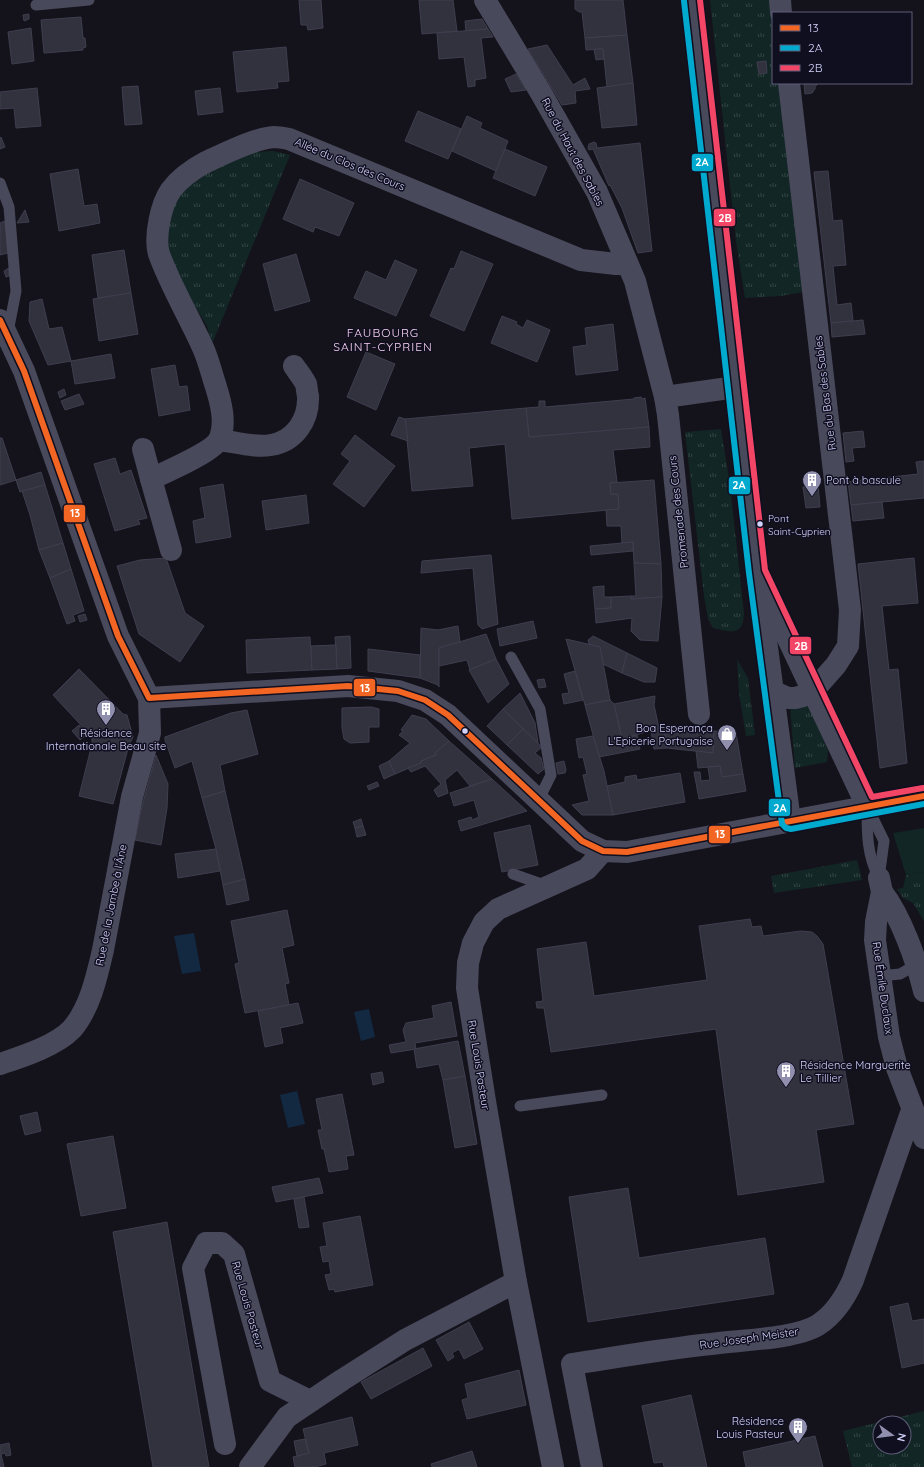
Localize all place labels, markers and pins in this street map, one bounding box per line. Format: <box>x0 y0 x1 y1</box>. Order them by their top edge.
building icon: Pont à bascule <box>801 469 823 497</box>
place label: Pont à bascule <box>826 473 901 487</box>
place label: Pont Saint-Cyprien <box>768 512 831 538</box>
marker: Pont Saint-Cyprien <box>755 519 765 529</box>
building icon: Résidence Internationale Beau site <box>95 698 117 726</box>
place label: Boa Esperança L'Epicerie Portugaise <box>608 721 713 748</box>
shop icon: Boa Esperança L'Epicerie Portugaise <box>716 723 738 751</box>
place label: Résidence Internationale Beau site <box>46 726 166 753</box>
unlabelled marker <box>460 726 470 736</box>
place label: Résidence Marguerite Le Tillier <box>800 1058 911 1085</box>
building icon: Résidence Marguerite Le Tillier <box>775 1060 797 1088</box>
place label: Résidence Louis Pasteur <box>716 1414 785 1441</box>
building icon: Résidence Louis Pasteur <box>787 1416 809 1444</box>

